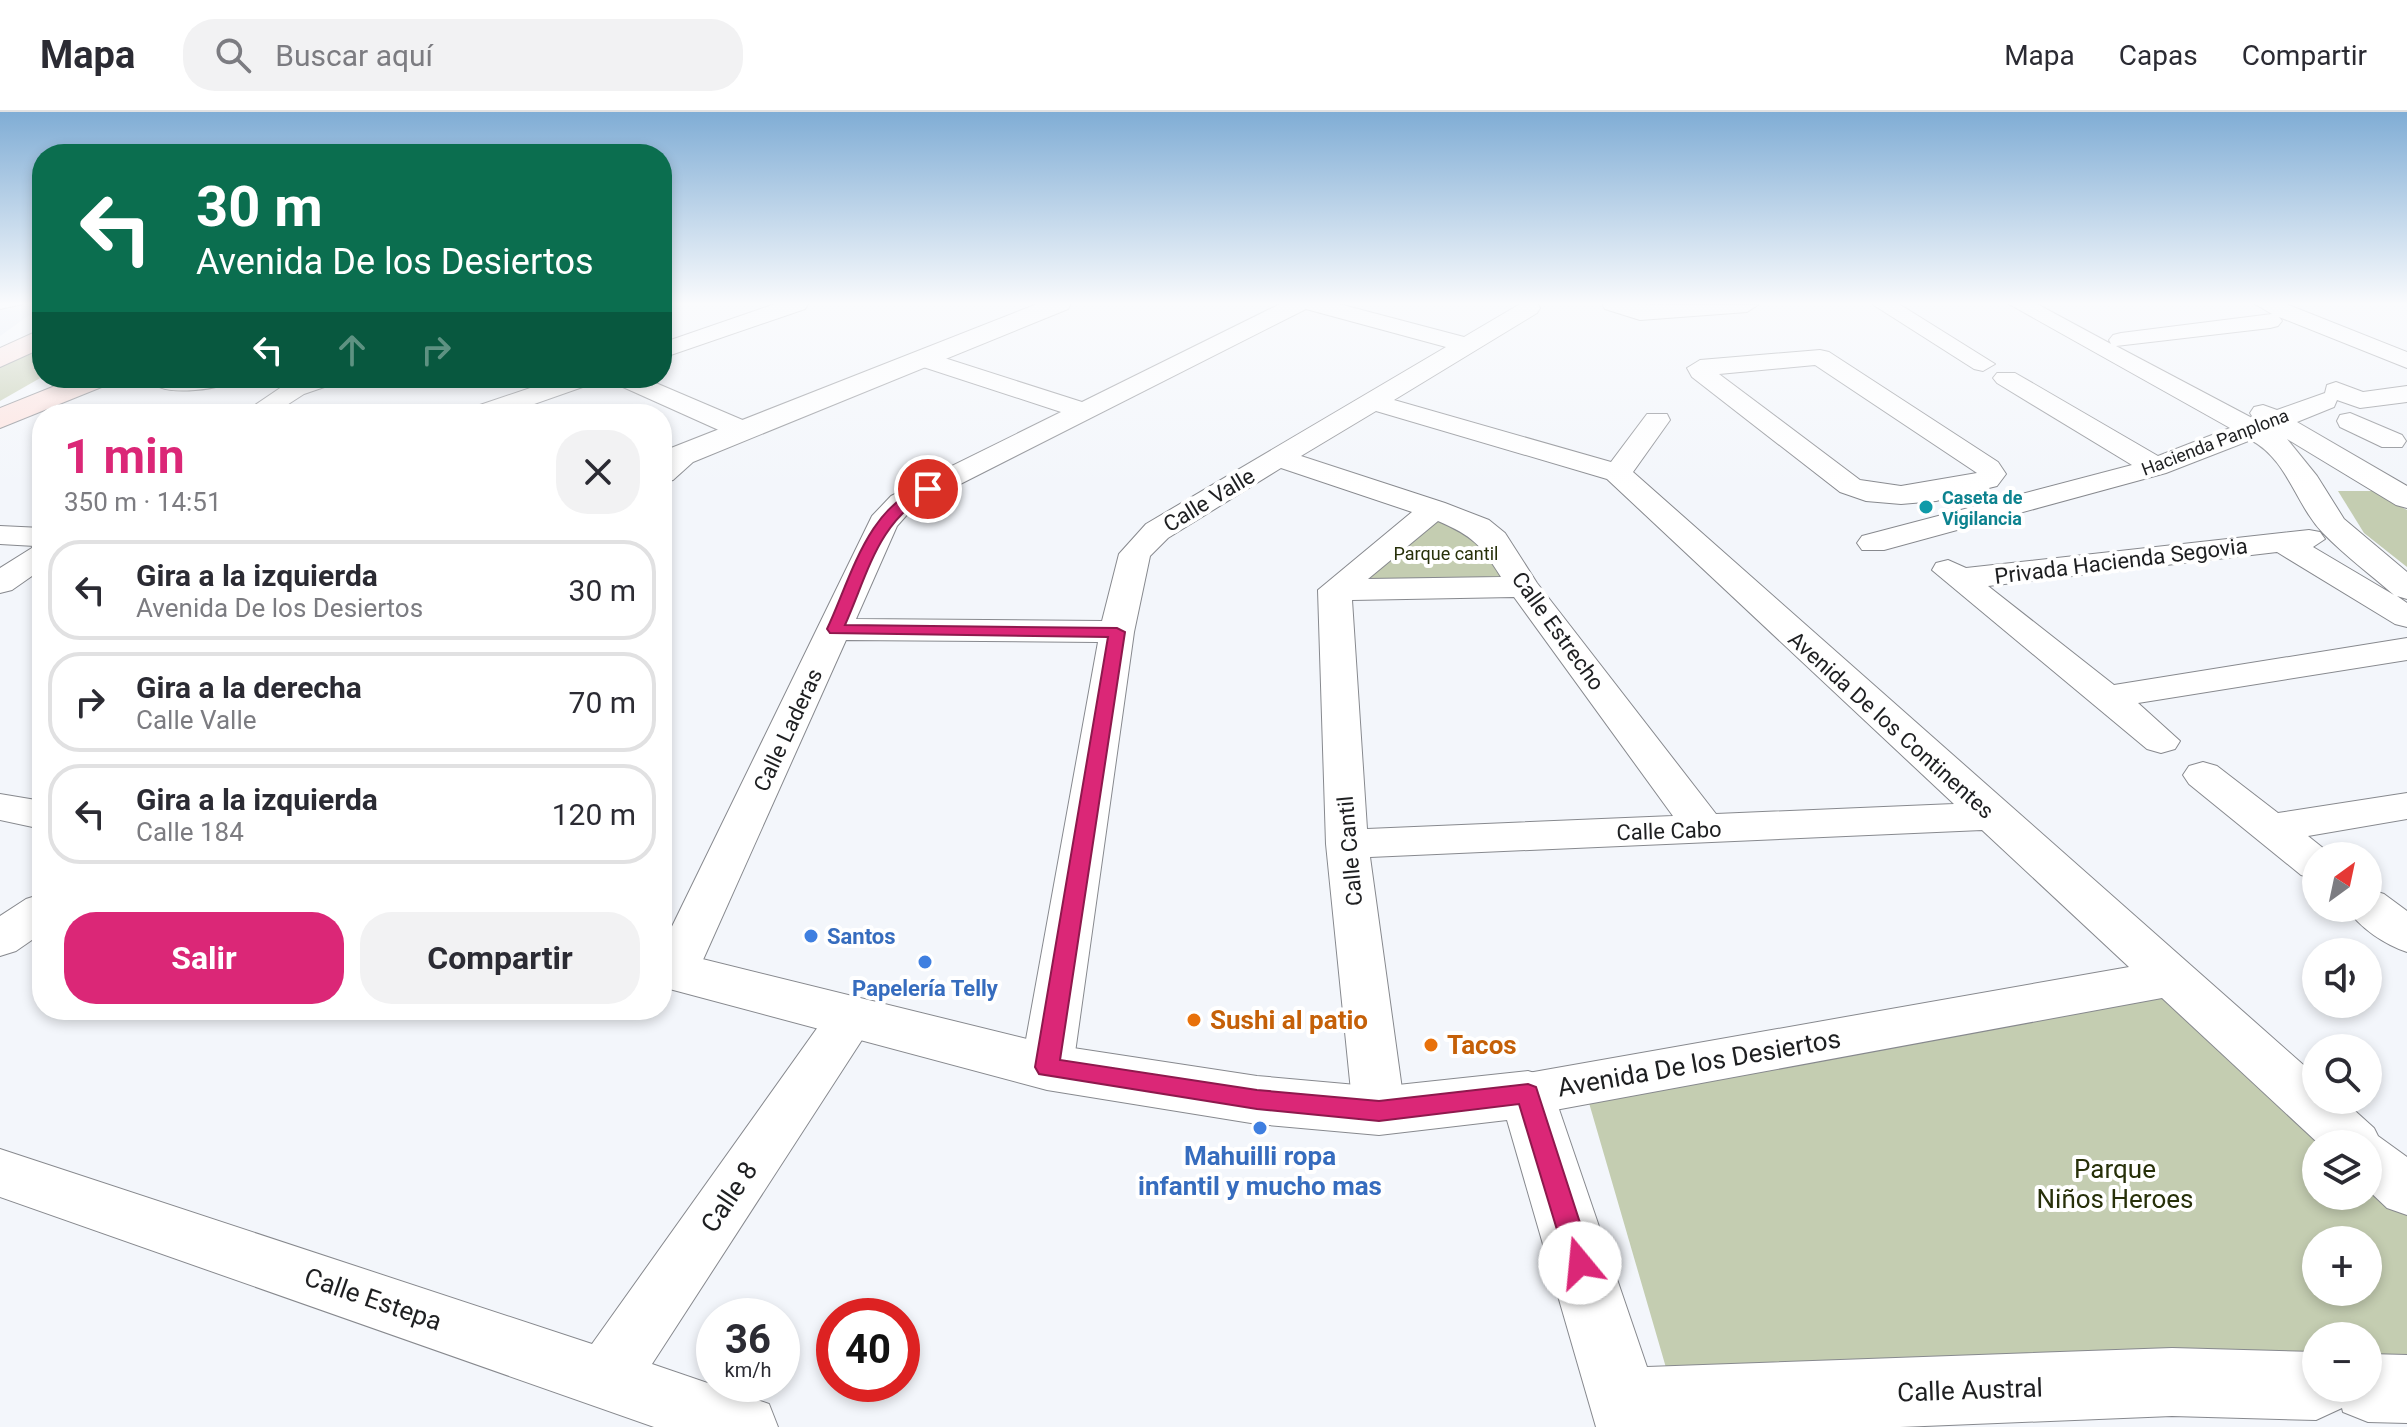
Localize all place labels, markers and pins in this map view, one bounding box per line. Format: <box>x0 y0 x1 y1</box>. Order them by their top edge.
pin <box>894 455 962 523</box>
place label: Caseta de Vigilancia <box>1942 487 2023 529</box>
marker: Caseta de Vigilancia <box>1917 498 1935 516</box>
place label: Santos <box>827 924 896 949</box>
marker: Santos <box>802 927 820 945</box>
marker: Papelería Telly <box>916 953 934 971</box>
place label: Papelería Telly <box>852 976 999 1001</box>
place label: Sushi al patio <box>1210 1005 1368 1035</box>
marker: Sushi al patio <box>1185 1011 1203 1029</box>
place label: Tacos <box>1447 1030 1517 1060</box>
marker: Tacos <box>1422 1036 1440 1054</box>
marker: Mahuilli ropa infantil y mucho mas <box>1251 1119 1269 1137</box>
place label: Mahuilli ropa infantil y mucho mas <box>1138 1141 1382 1201</box>

